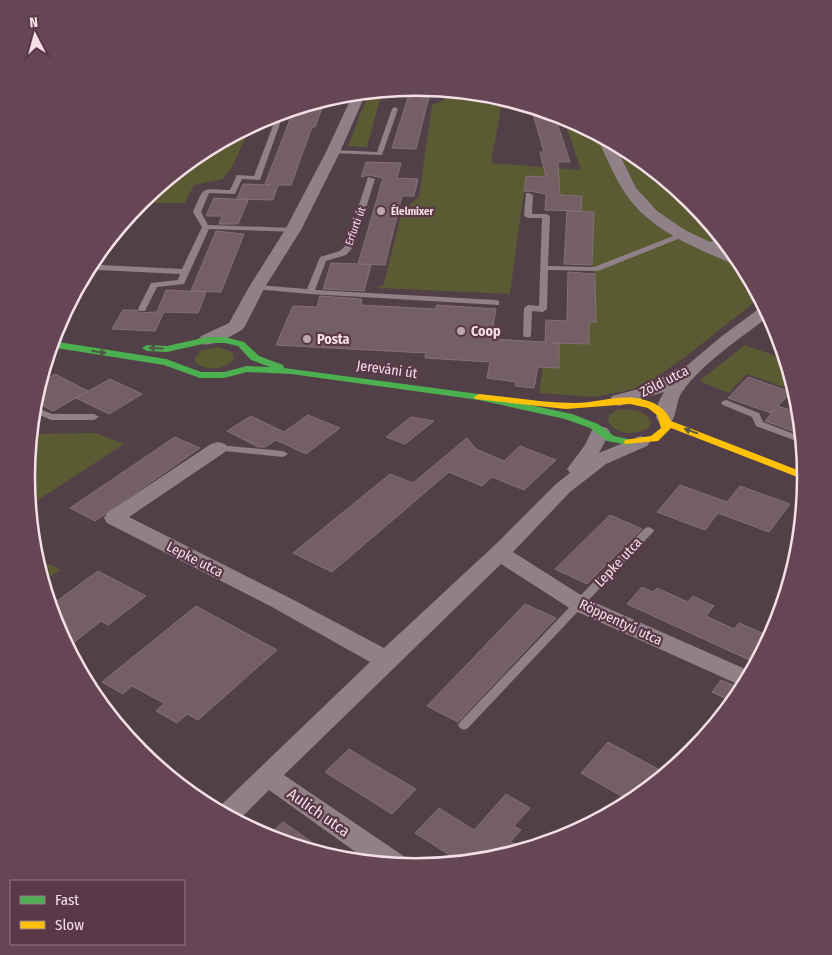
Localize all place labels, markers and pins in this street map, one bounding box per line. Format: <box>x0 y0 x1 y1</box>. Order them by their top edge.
place label: Élelmixer <box>391 204 434 218</box>
marker: Élelmixer <box>375 205 387 217</box>
place label: Coop <box>471 323 501 340</box>
marker: Coop <box>455 325 467 337</box>
place label: Posta <box>317 331 350 348</box>
marker: Posta <box>301 333 313 345</box>

